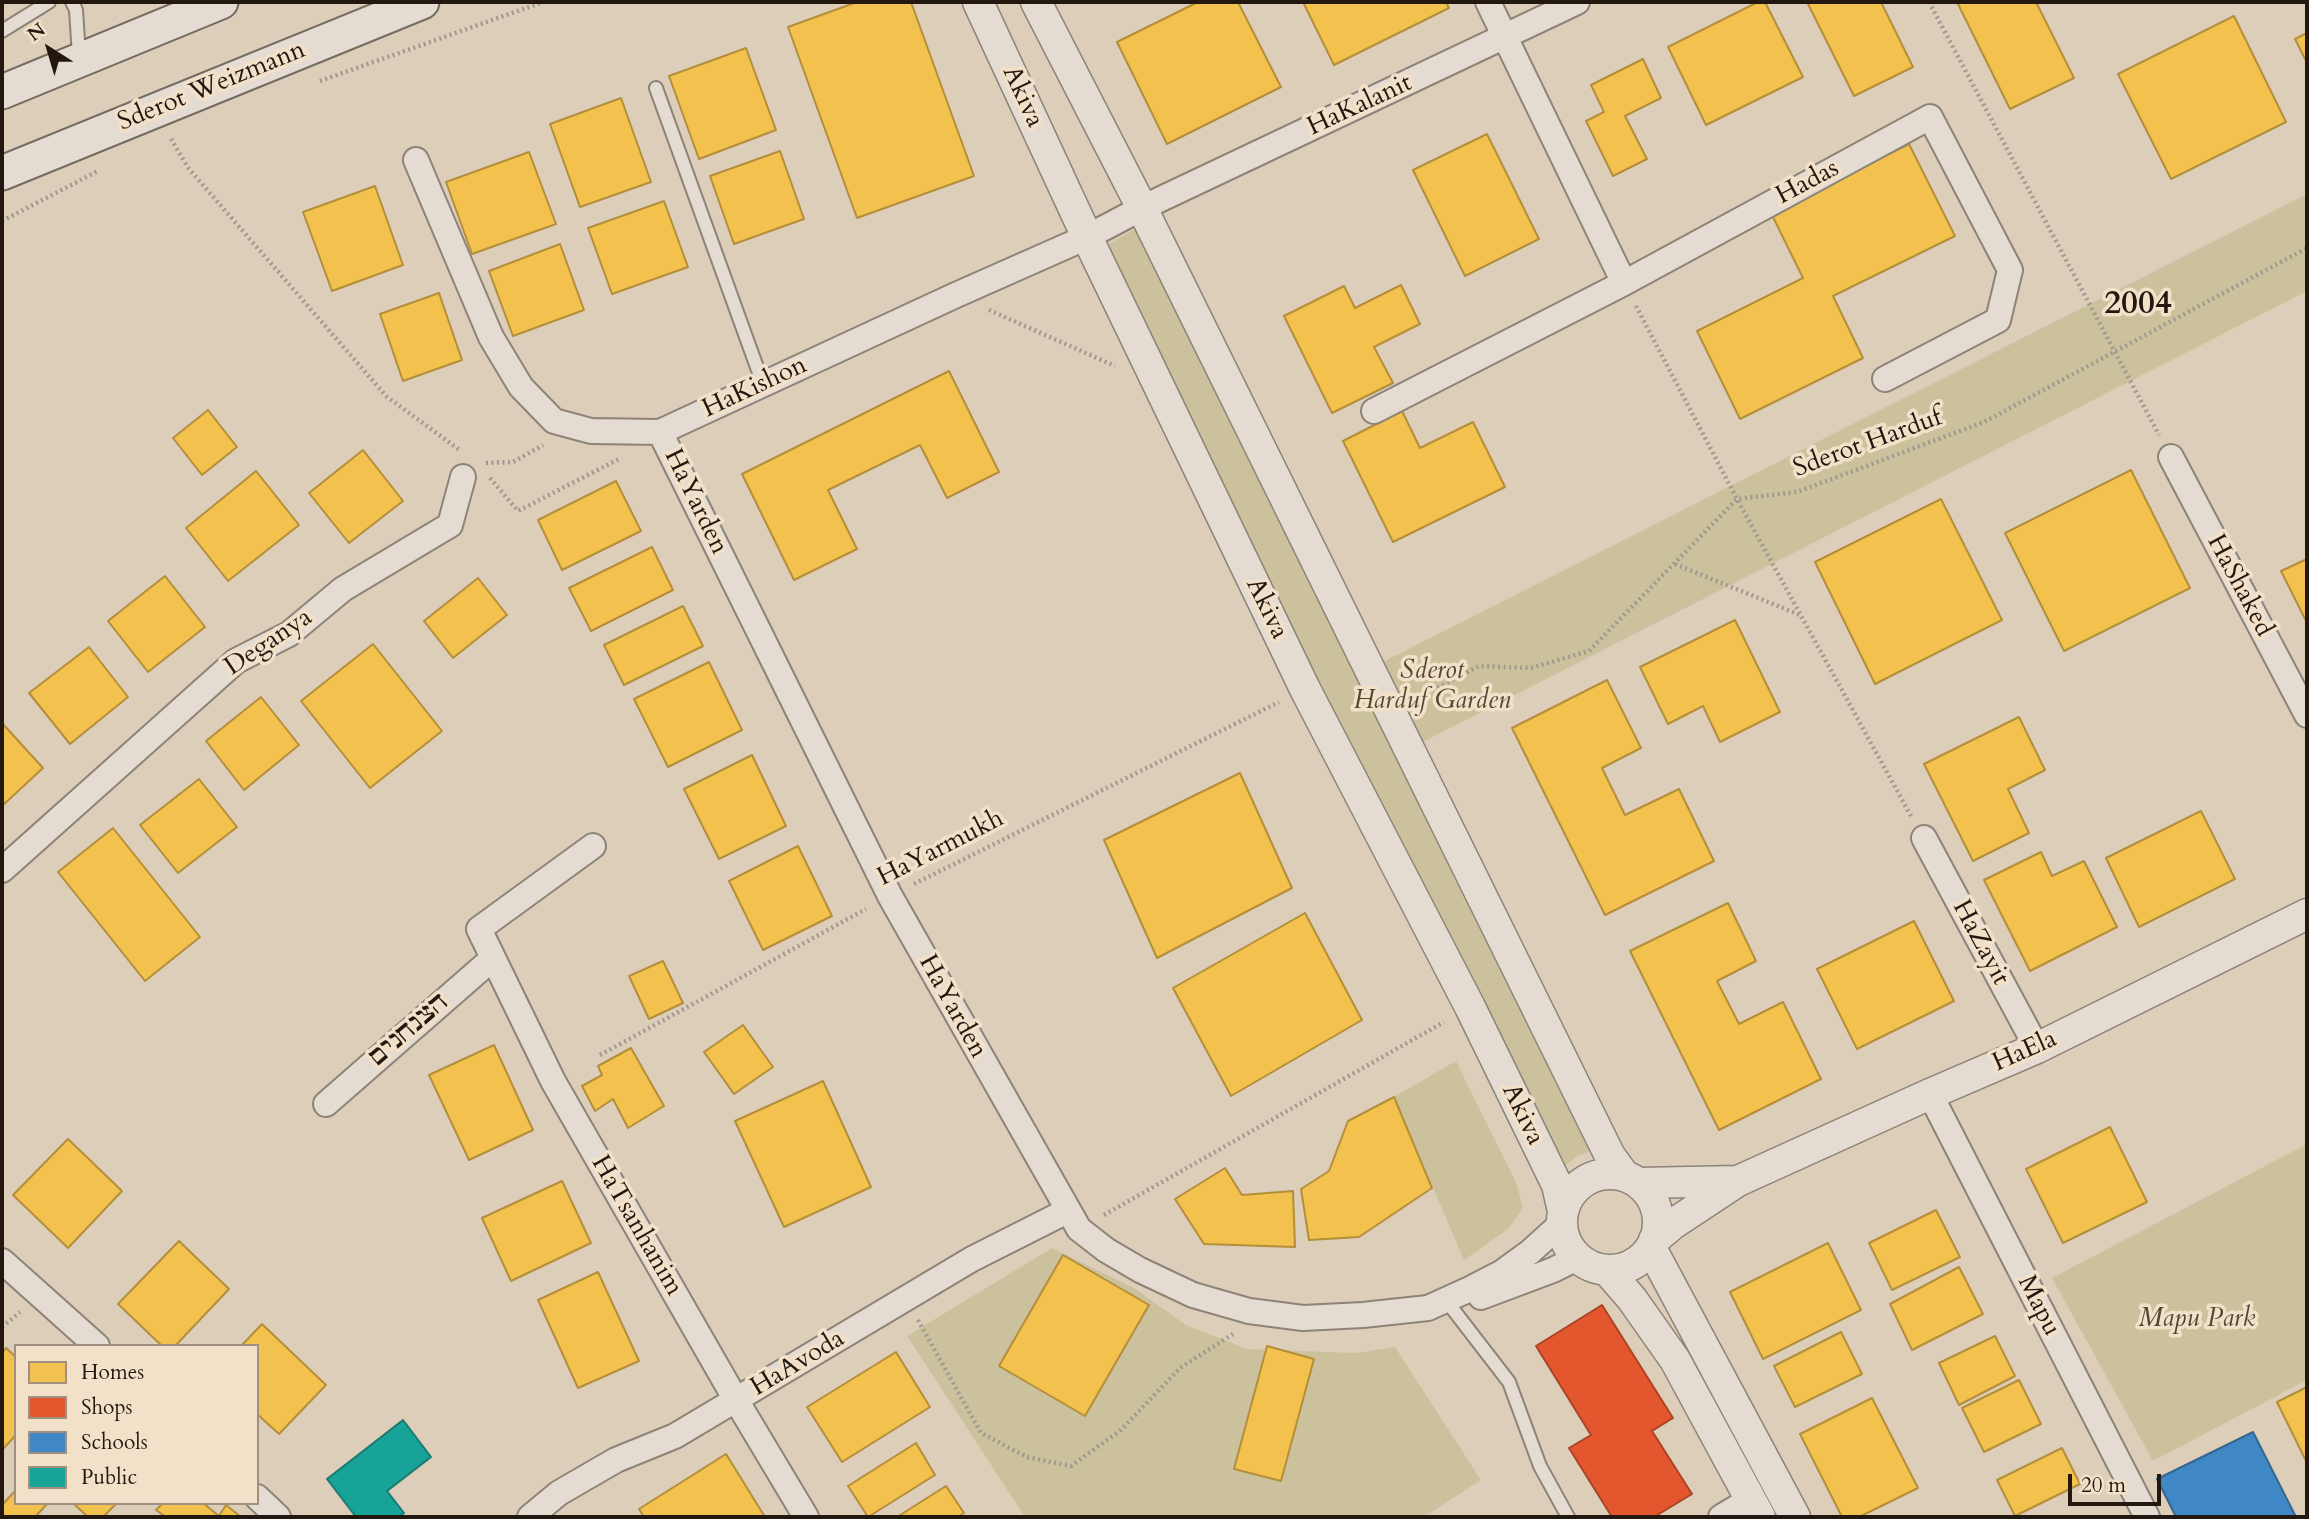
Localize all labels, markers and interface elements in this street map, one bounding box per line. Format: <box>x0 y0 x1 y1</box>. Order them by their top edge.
north arrow <box>14 14 84 84</box>
text: N <box>22 17 51 48</box>
street label: Sderot Weizmann <box>114 35 310 139</box>
street label: Akiva <box>994 61 1050 133</box>
street label: HaKalanit <box>1303 68 1417 144</box>
street label: Hadas <box>1771 154 1845 212</box>
district label: 2004 <box>2104 285 2172 325</box>
street label: HaKishon <box>698 350 812 426</box>
street label: Sderot Harduf <box>1789 403 1947 485</box>
street label: HaYarden <box>656 444 734 560</box>
street label: HaShaked <box>2199 530 2279 642</box>
street label: Akiva <box>1238 573 1294 645</box>
street label: Deganya <box>219 603 319 683</box>
park label: Sderot Harduf Garden <box>1353 656 1511 718</box>
street label: HaYarmukh <box>873 804 1009 894</box>
street label: HaZayit <box>1945 895 2015 991</box>
street label: HaYarden <box>911 950 993 1064</box>
street label: הצנחנים <box>362 988 456 1074</box>
street label: HaEla <box>1988 1024 2062 1080</box>
street label: Akiva <box>1494 1079 1550 1151</box>
street label: HaTsanhanim <box>583 1151 689 1301</box>
street label: Mapu <box>2010 1270 2066 1342</box>
park label: Mapu Park <box>2139 1304 2255 1336</box>
street label: HaAvoda <box>746 1324 850 1404</box>
legend <box>14 1344 259 1505</box>
text: Homes <box>81 1358 144 1387</box>
text: Shops <box>81 1393 133 1422</box>
text: Schools <box>81 1428 148 1457</box>
scale bar <box>2071 1460 2164 1504</box>
text: Public <box>81 1463 137 1492</box>
text: 20 m <box>2081 1471 2126 1500</box>

